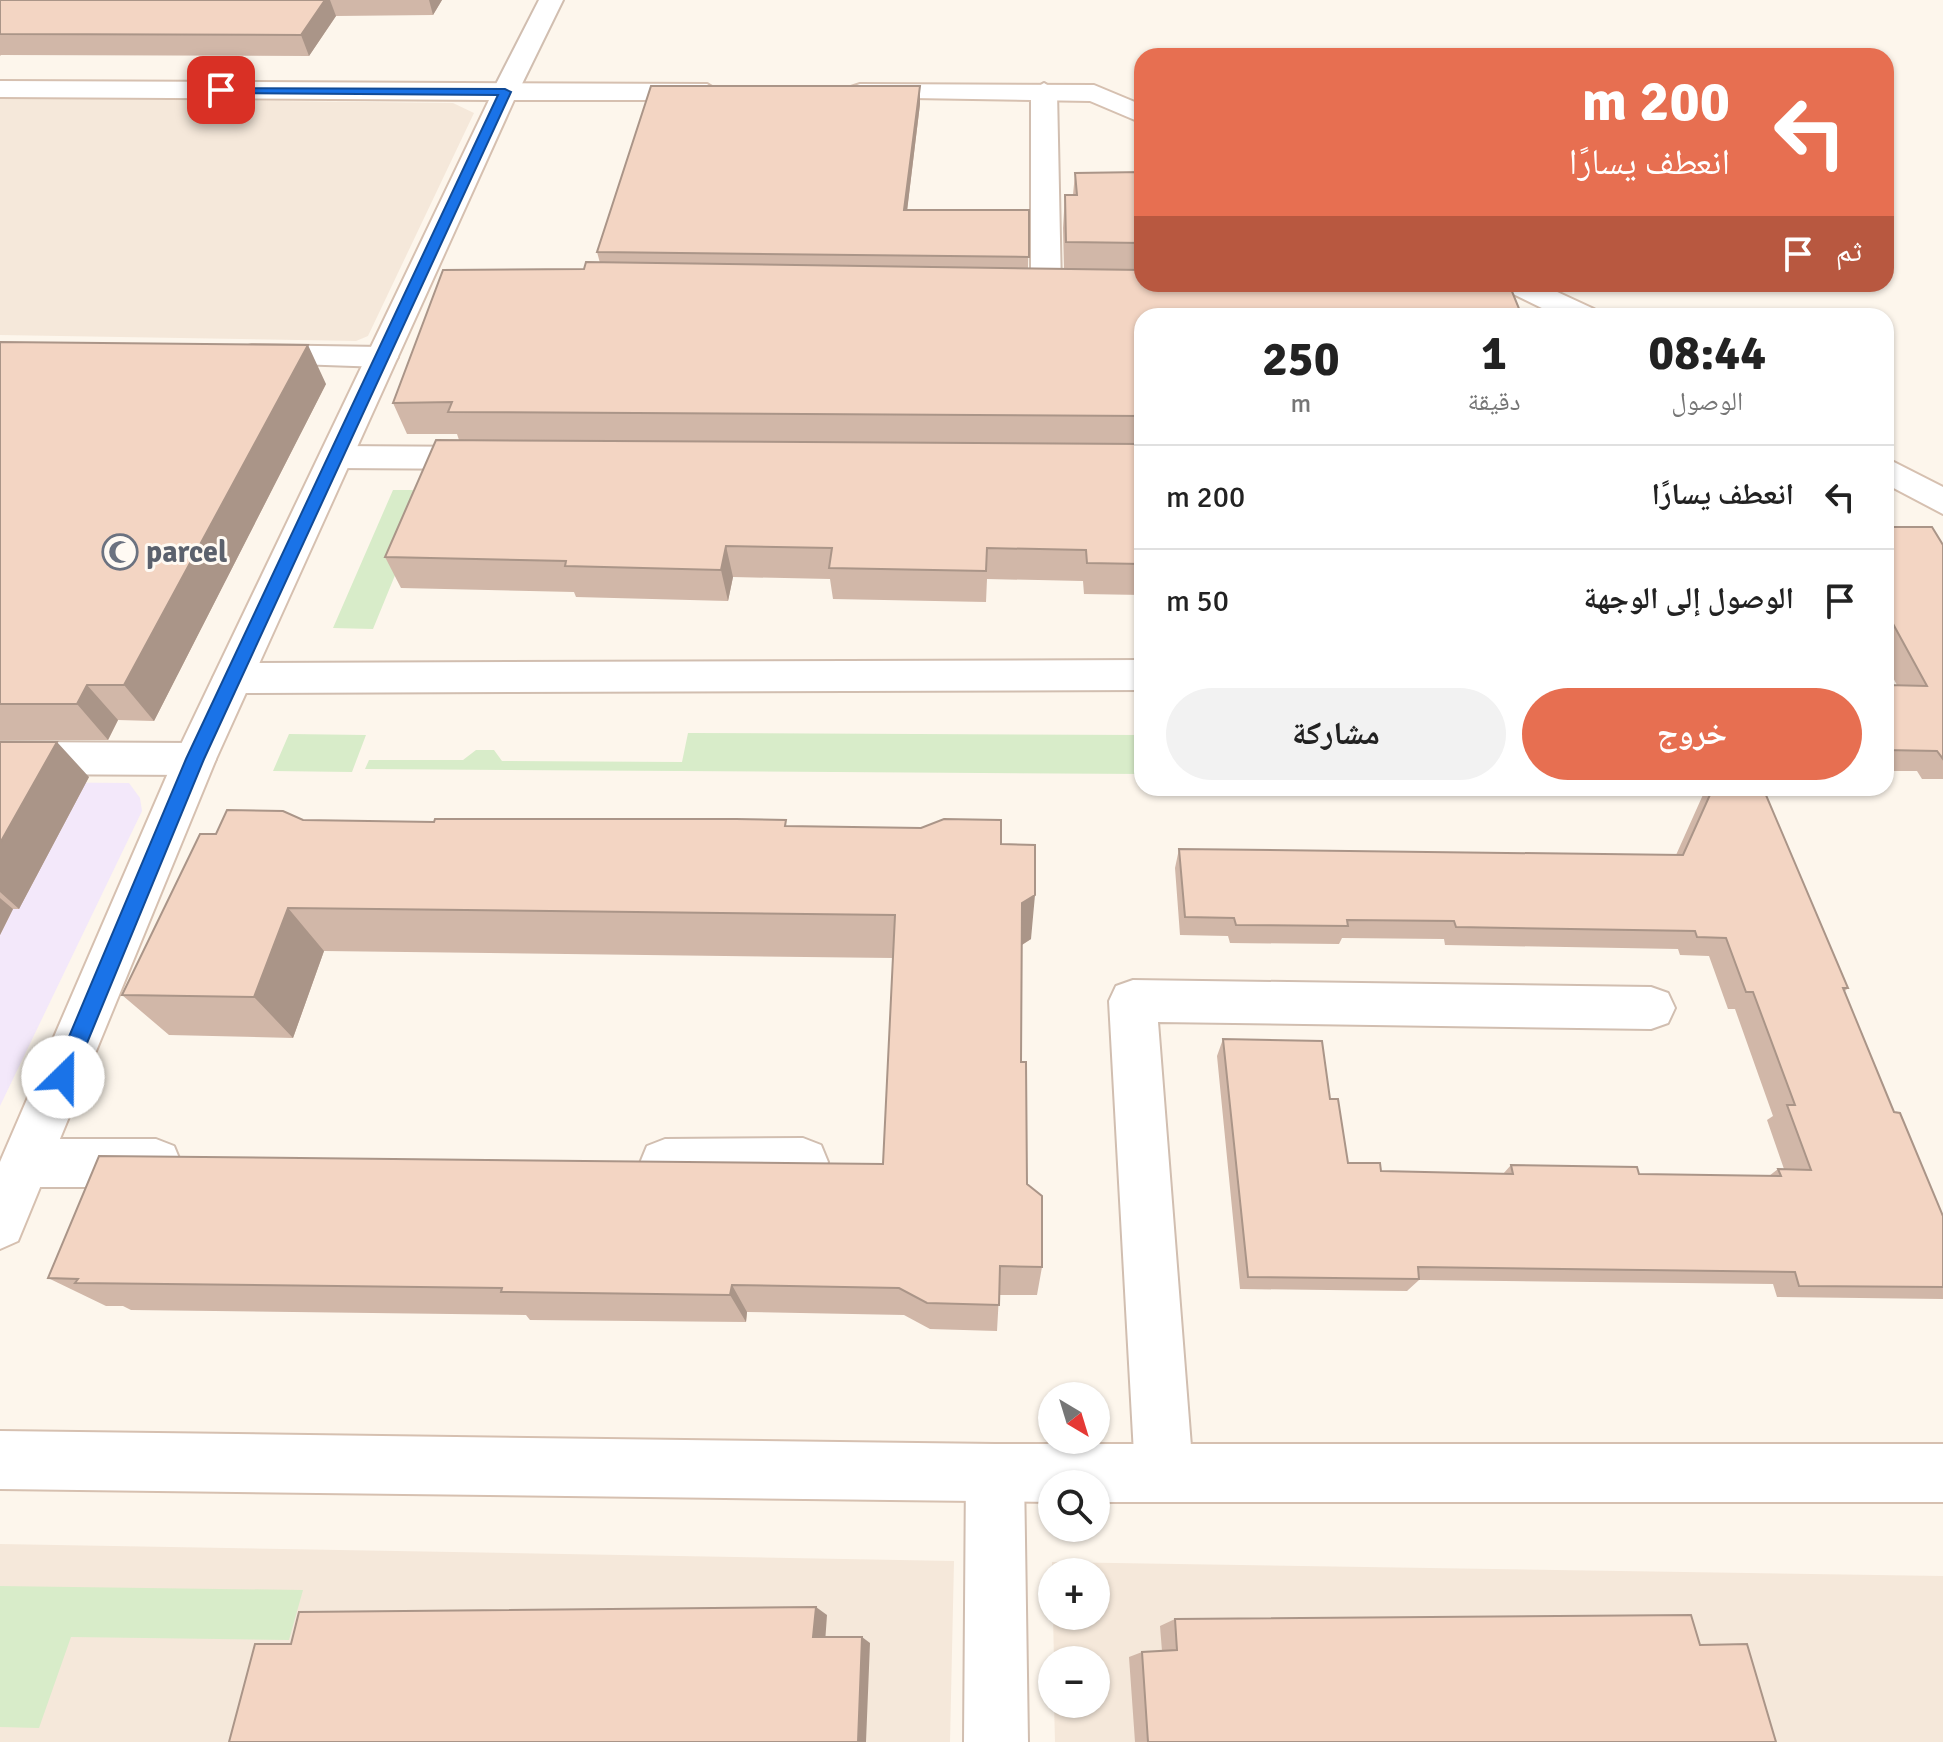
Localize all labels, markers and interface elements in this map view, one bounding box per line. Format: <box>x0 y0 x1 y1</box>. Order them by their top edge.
pin <box>187 56 255 124</box>
text: 200 m <box>1582 67 1730 136</box>
icon: arrive <box>199 68 243 112</box>
icon: left <box>1758 80 1862 184</box>
text: انعطف يسارًا <box>1569 140 1730 185</box>
icon: arrive <box>1776 232 1820 276</box>
text: ثم <box>1836 233 1862 270</box>
text: 1 <box>1481 324 1507 383</box>
text: 08:44 <box>1648 324 1766 383</box>
text: 250 <box>1262 330 1340 389</box>
text: دقيقة <box>1468 386 1520 418</box>
text: الوصول <box>1671 386 1743 418</box>
text: m <box>1290 388 1311 420</box>
icon: left <box>1818 475 1862 519</box>
text: انعطف يسارًا <box>1651 476 1794 513</box>
text: 200 m <box>1166 479 1245 516</box>
mosque icon: parcel <box>101 533 139 571</box>
place label: parcel <box>146 534 227 571</box>
icon: arrive <box>1818 579 1862 623</box>
text: الوصول إلى الوجهة <box>1584 580 1794 617</box>
text: 50 m <box>1166 583 1229 620</box>
button: مشاركة <box>1166 688 1506 780</box>
button: خروج <box>1522 688 1862 780</box>
position arrow <box>21 1035 105 1119</box>
north arrow <box>1038 1382 1110 1454</box>
map controls <box>1038 1382 1110 1718</box>
button: search <box>1038 1470 1110 1542</box>
button: + <box>1038 1558 1110 1630</box>
button: − <box>1038 1646 1110 1718</box>

